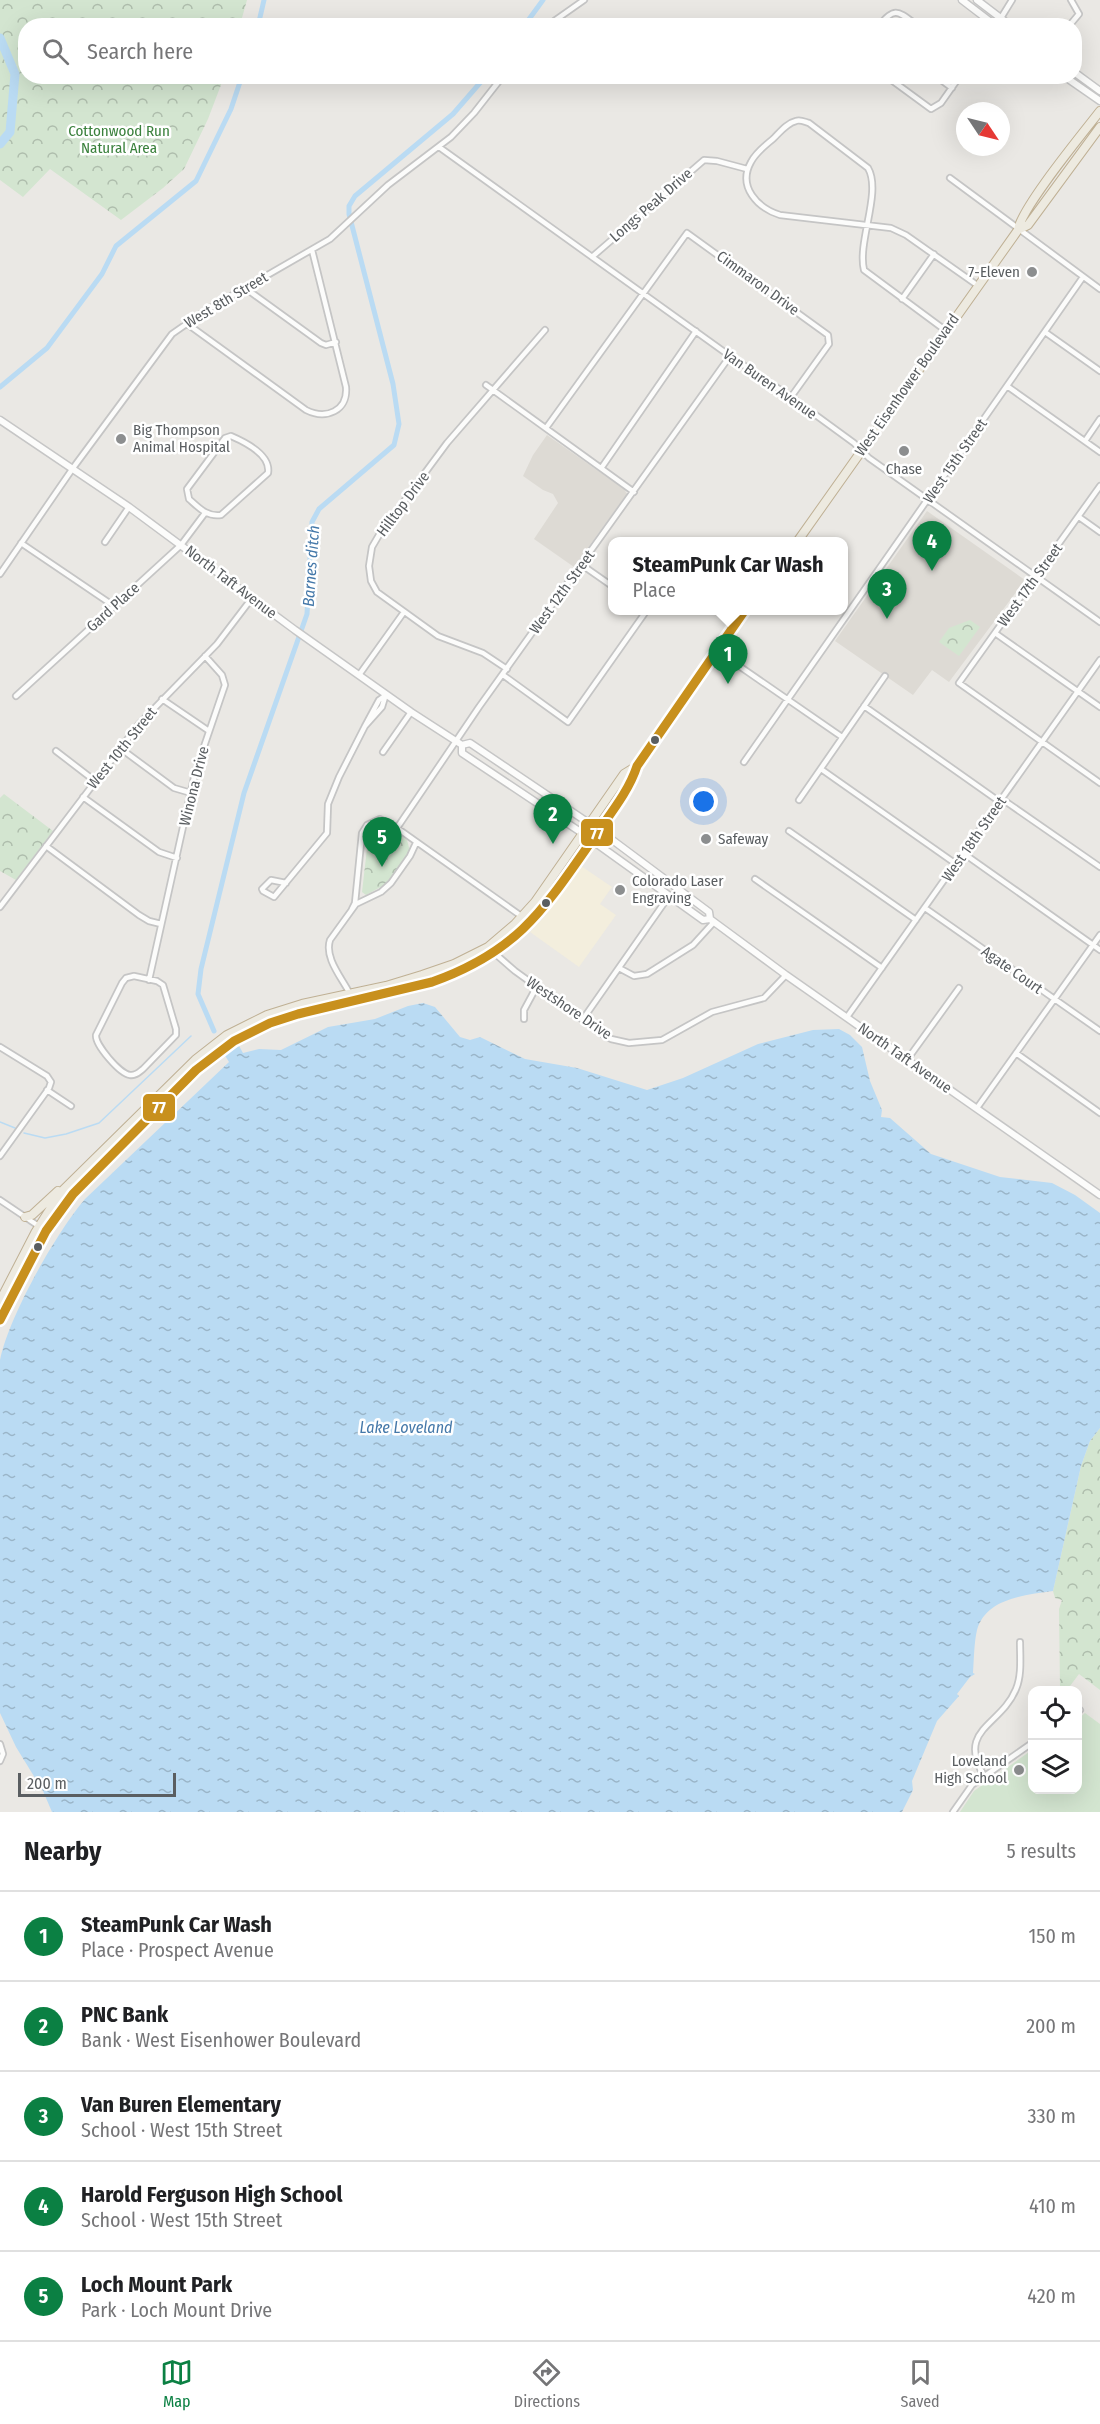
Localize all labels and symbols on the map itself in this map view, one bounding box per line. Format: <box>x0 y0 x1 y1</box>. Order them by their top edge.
north arrow <box>956 102 1010 156</box>
park label: Cottonwood Run Natural Area <box>68 122 170 157</box>
street label: Longs Peak Drive <box>606 164 696 246</box>
street label: Cimmaron Drive <box>713 247 803 319</box>
place label: 7-Eleven <box>968 263 1020 281</box>
marker: 7-Eleven <box>1025 265 1039 279</box>
street label: West 8th Street <box>181 268 271 332</box>
street label: West Eisenhower Boulevard <box>851 310 963 460</box>
street label: Van Buren Avenue <box>720 345 820 423</box>
street label: West 15th Street <box>919 415 991 507</box>
place label: Big Thompson Animal Hospital <box>133 421 230 456</box>
marker: Big Thompson Animal Hospital <box>114 432 128 446</box>
marker: Chase <box>897 444 911 458</box>
place label: Chase <box>886 460 922 478</box>
street label: Hilltop Drive <box>373 468 433 540</box>
pin: 4 <box>912 522 952 571</box>
water label: Barnes ditch <box>299 525 323 607</box>
street label: West 17th Street <box>994 540 1066 630</box>
street label: North Taft Avenue <box>182 542 280 622</box>
street label: West 12th Street <box>526 547 598 637</box>
pin: 3 <box>868 570 906 619</box>
street label: Gard Place <box>83 579 143 635</box>
pin: 1 <box>708 634 748 684</box>
street label: West 10th Street <box>83 703 161 793</box>
unlabelled marker <box>649 734 661 746</box>
street label: Winona Drive <box>175 744 213 828</box>
your location <box>689 787 718 816</box>
street label: West 18th Street <box>938 793 1010 885</box>
pin: 2 <box>534 794 572 844</box>
pin: 5 <box>362 818 401 867</box>
line badge: 77 <box>580 818 614 847</box>
text: 77 <box>590 824 604 843</box>
place label: Safeway <box>718 830 768 848</box>
marker: Safeway <box>699 832 713 846</box>
place label: Colorado Laser Engraving <box>632 872 724 907</box>
marker: Colorado Laser Engraving <box>613 883 627 897</box>
unlabelled marker <box>540 897 552 909</box>
street label: Agate Court <box>978 942 1046 998</box>
street label: Westshore Drive <box>523 973 615 1043</box>
street label: North Taft Avenue <box>855 1019 955 1097</box>
line badge: 77 <box>142 1093 176 1122</box>
text: 77 <box>152 1098 166 1117</box>
unlabelled marker <box>32 1241 44 1253</box>
water label: Lake Loveland <box>359 1418 453 1437</box>
place label: Loveland High School <box>934 1752 1007 1787</box>
marker: Loveland High School <box>1012 1763 1026 1777</box>
scale bar <box>18 1770 176 1798</box>

